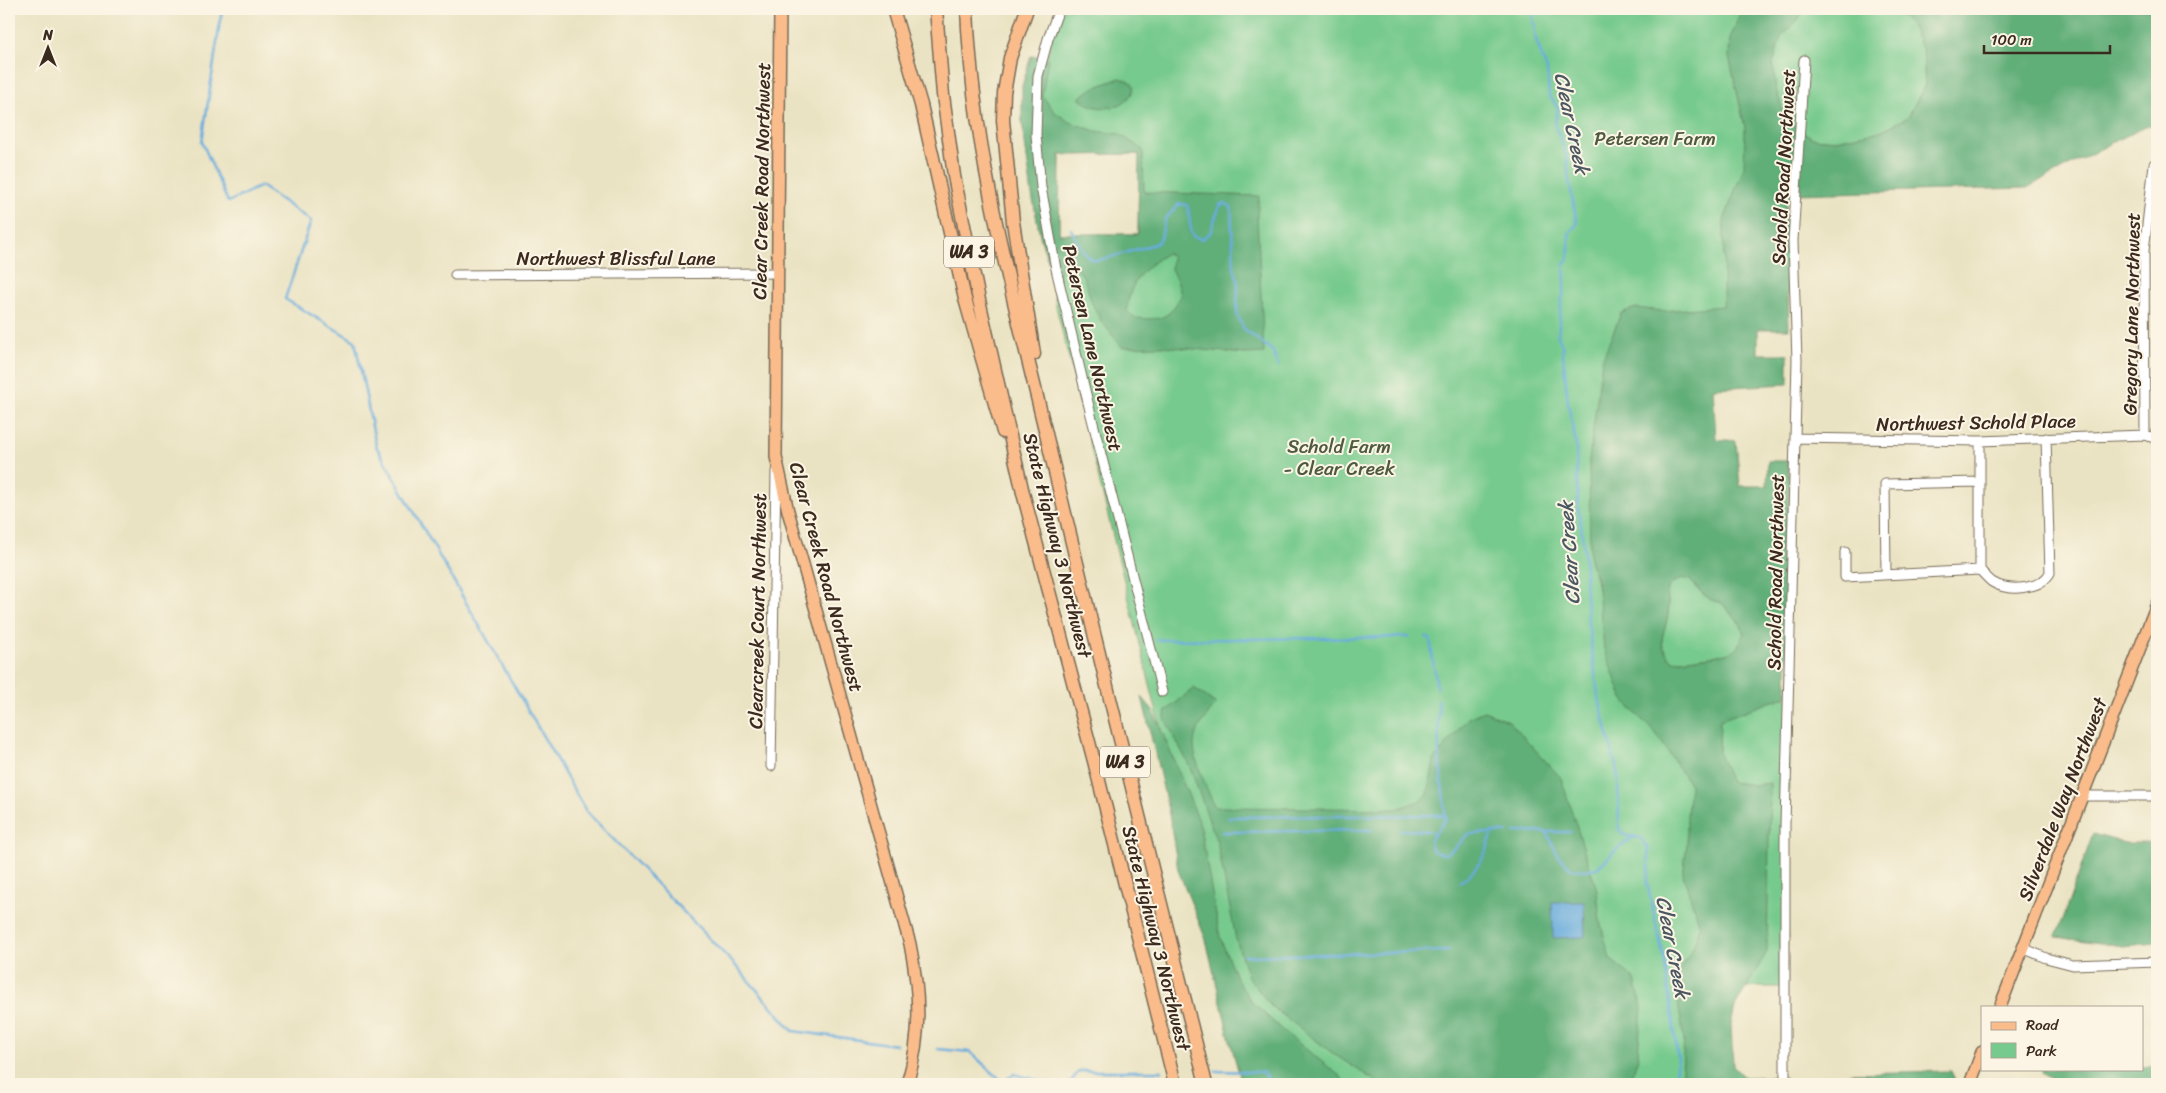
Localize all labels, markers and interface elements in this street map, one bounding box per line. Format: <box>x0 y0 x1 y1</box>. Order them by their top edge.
north arrow <box>22 22 72 72</box>
scale bar <box>1984 22 2110 54</box>
text: N <box>42 23 53 48</box>
text: 100 m <box>1991 27 2032 53</box>
street label: Clear Creek Road Northwest <box>743 62 780 300</box>
street label: Schold Road Northwest <box>1762 68 1805 266</box>
water label: Clear Creek <box>1544 69 1600 180</box>
park label: Petersen Farm <box>1594 122 1716 155</box>
street label: Gregory Lane Northwest <box>2113 212 2150 416</box>
road number: WA 3 <box>944 236 994 268</box>
street label: Petersen Lane Northwest <box>1053 241 1132 455</box>
street label: Northwest Blissful Lane <box>516 242 716 275</box>
street label: Northwest Schold Place <box>1876 404 2076 441</box>
street label: State Highway 3 Northwest <box>1014 429 1102 663</box>
park label: Schold Farm - Clear Creek <box>1283 430 1396 485</box>
street label: Clear Creek Road Northwest <box>780 458 873 696</box>
street label: Schold Road Northwest <box>1757 474 1794 670</box>
street label: Clearcreek Court Northwest <box>739 493 776 729</box>
water label: Clear Creek <box>1548 498 1591 606</box>
street label: Silverdale Way Northwest <box>2008 691 2117 906</box>
road number: WA 3 <box>1100 746 1150 778</box>
street label: State Highway 3 Northwest <box>1113 822 1201 1056</box>
water label: Clear Creek <box>1645 893 1700 1003</box>
legend <box>1981 1006 2144 1070</box>
text: Road <box>2026 1012 2059 1038</box>
text: Park <box>2026 1038 2057 1064</box>

